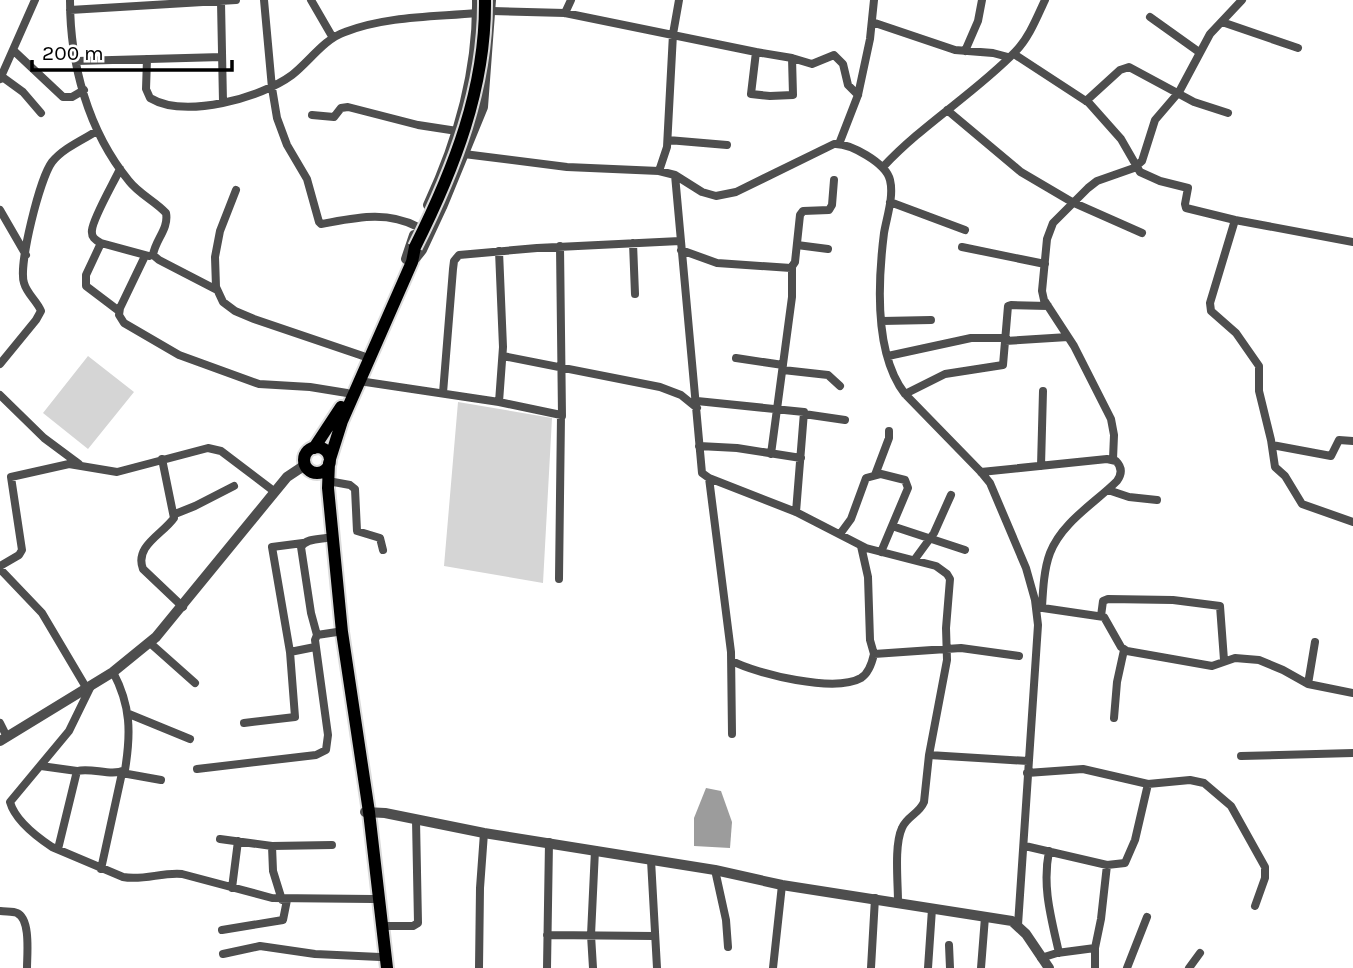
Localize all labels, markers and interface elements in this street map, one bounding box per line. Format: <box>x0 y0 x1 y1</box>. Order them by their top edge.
scale bar <box>32 28 231 72</box>
text: 200 m <box>42 41 104 65</box>

